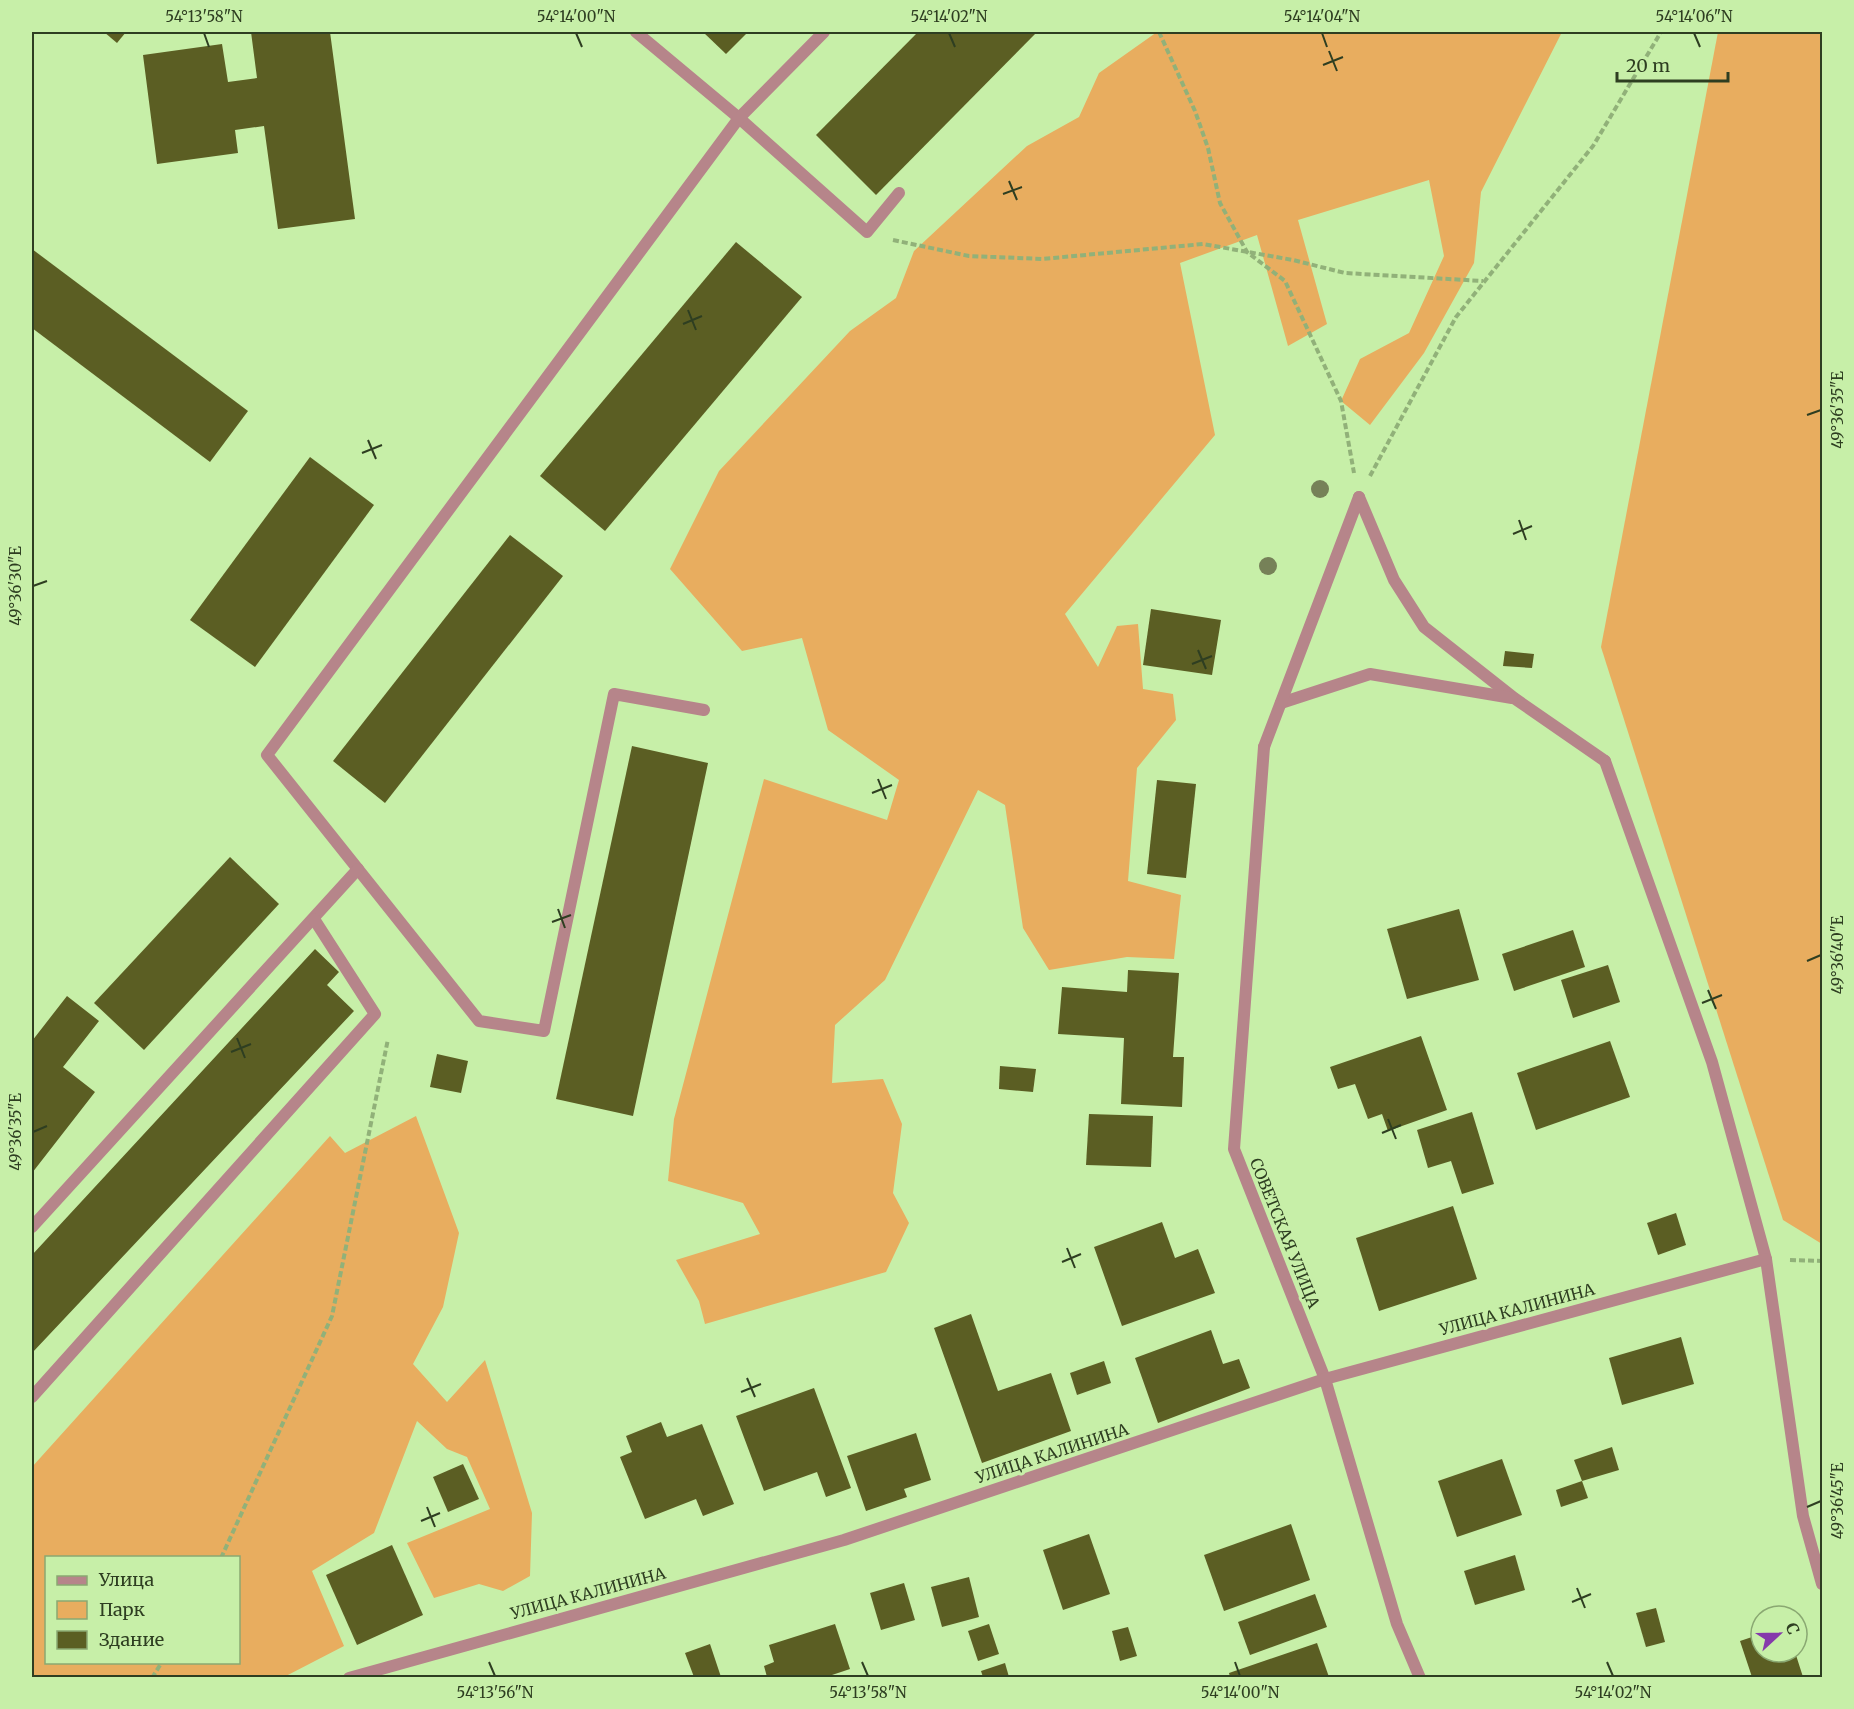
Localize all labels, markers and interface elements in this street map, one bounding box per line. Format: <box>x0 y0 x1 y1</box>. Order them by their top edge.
text: 54°13'58"N <box>165 7 243 26</box>
text: 54°14'00"N <box>537 7 616 26</box>
text: 54°14'02"N <box>911 7 988 26</box>
text: 54°14'04"N <box>1284 7 1361 26</box>
text: 54°14'06"N <box>1655 7 1733 26</box>
scale bar <box>1617 45 1728 83</box>
text: 20 m <box>1626 54 1670 77</box>
text: 49°36'35"E <box>1828 371 1847 449</box>
text: 49°36'30"E <box>6 546 25 626</box>
text: 49°36'40"E <box>1828 915 1847 994</box>
text: 49°36'35"E <box>6 1093 25 1171</box>
street label: СОВЕТСКАЯ УЛИЦА <box>1246 1155 1325 1312</box>
street label: УЛИЦА КАЛИНИНА <box>1436 1278 1597 1340</box>
street label: УЛИЦА КАЛИНИНА <box>972 1419 1132 1487</box>
text: 49°36'45"E <box>1828 1462 1847 1539</box>
legend <box>45 1556 240 1664</box>
street label: УЛИЦА КАЛИНИНА <box>507 1562 668 1624</box>
text: Улица <box>98 1568 154 1591</box>
text: Парк <box>99 1598 145 1621</box>
north arrow <box>1749 1604 1809 1664</box>
text: С <box>1782 1620 1804 1637</box>
text: Здание <box>99 1628 164 1651</box>
text: 54°13'56"N <box>457 1683 534 1702</box>
text: 54°13'58"N <box>829 1683 907 1702</box>
text: 54°14'00"N <box>1201 1683 1280 1702</box>
text: 54°14'02"N <box>1575 1683 1652 1702</box>

